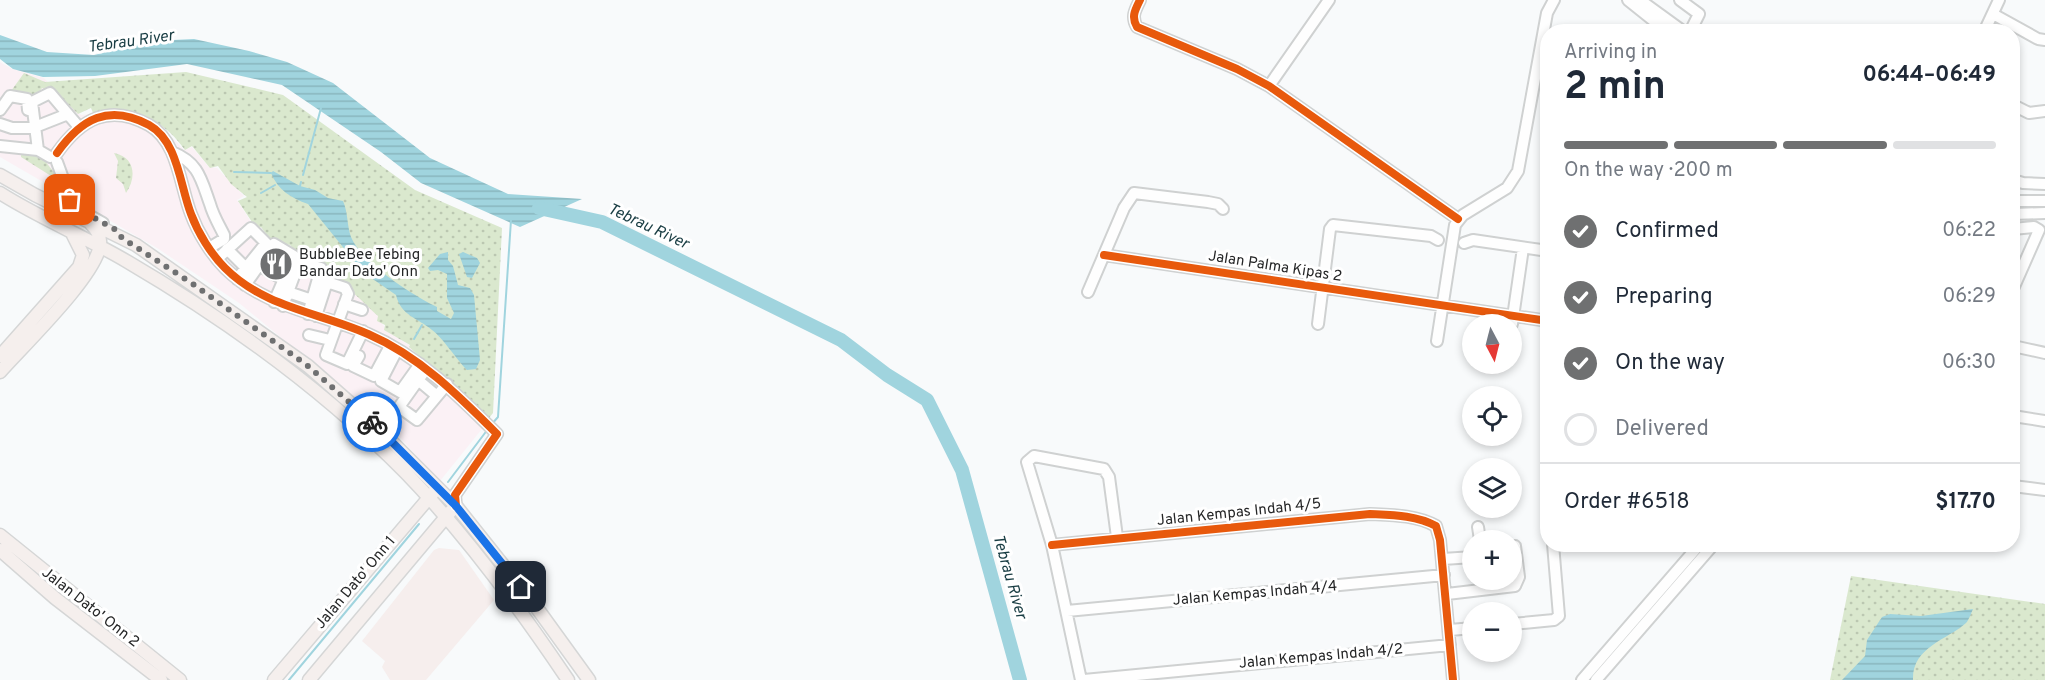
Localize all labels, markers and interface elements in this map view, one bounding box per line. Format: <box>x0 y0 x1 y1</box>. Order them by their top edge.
water label: Tebrau River <box>87 26 177 58</box>
text: Arriving in <box>1564 40 1657 66</box>
text: 06:44–06:49 <box>1862 62 1996 89</box>
text: 2 min <box>1564 64 1666 113</box>
text: On the way · 200 m <box>1564 158 1733 184</box>
pin <box>44 174 95 225</box>
icon: bag <box>53 183 86 216</box>
water label: Tebrau River <box>604 200 693 255</box>
icon: check <box>1564 215 1597 248</box>
text: Confirmed <box>1615 218 1719 245</box>
text: 06:22 <box>1942 218 1996 244</box>
restaurant icon: BubbleBee Tebing Bandar Dato' Onn <box>258 246 294 282</box>
place label: BubbleBee Tebing Bandar Dato' Onn <box>299 246 420 282</box>
street label: Jalan Palma Kipas 2 <box>1207 247 1343 287</box>
icon: check <box>1564 281 1597 314</box>
text: Preparing <box>1615 284 1713 311</box>
text: 06:29 <box>1943 284 1996 310</box>
north arrow <box>1462 314 1522 374</box>
map controls <box>1462 314 1522 662</box>
icon: check <box>1564 347 1597 380</box>
text: On the way <box>1615 350 1725 377</box>
text: 06:30 <box>1942 350 1996 376</box>
button: locate <box>1462 386 1522 446</box>
courier <box>342 392 402 452</box>
icon: bike <box>356 406 389 439</box>
text: Delivered <box>1615 416 1709 443</box>
button: layers <box>1462 458 1522 518</box>
text: Order #6518 <box>1564 489 1690 516</box>
text: $17.70 <box>1935 489 1996 516</box>
street label: Jalan Kempas Indah 4/5 <box>1156 495 1322 531</box>
button: + <box>1462 530 1522 590</box>
water label: Tebrau River <box>987 532 1031 623</box>
street label: Jalan Dato' Onn 1 <box>312 533 400 633</box>
pin <box>495 561 546 612</box>
street label: Jalan Dato' Onn 2 <box>37 564 143 652</box>
icon: home <box>504 570 537 603</box>
street label: Jalan Kempas Indah 4/4 <box>1172 577 1338 611</box>
button: − <box>1462 602 1522 662</box>
street label: Jalan Kempas Indah 4/2 <box>1238 640 1404 674</box>

